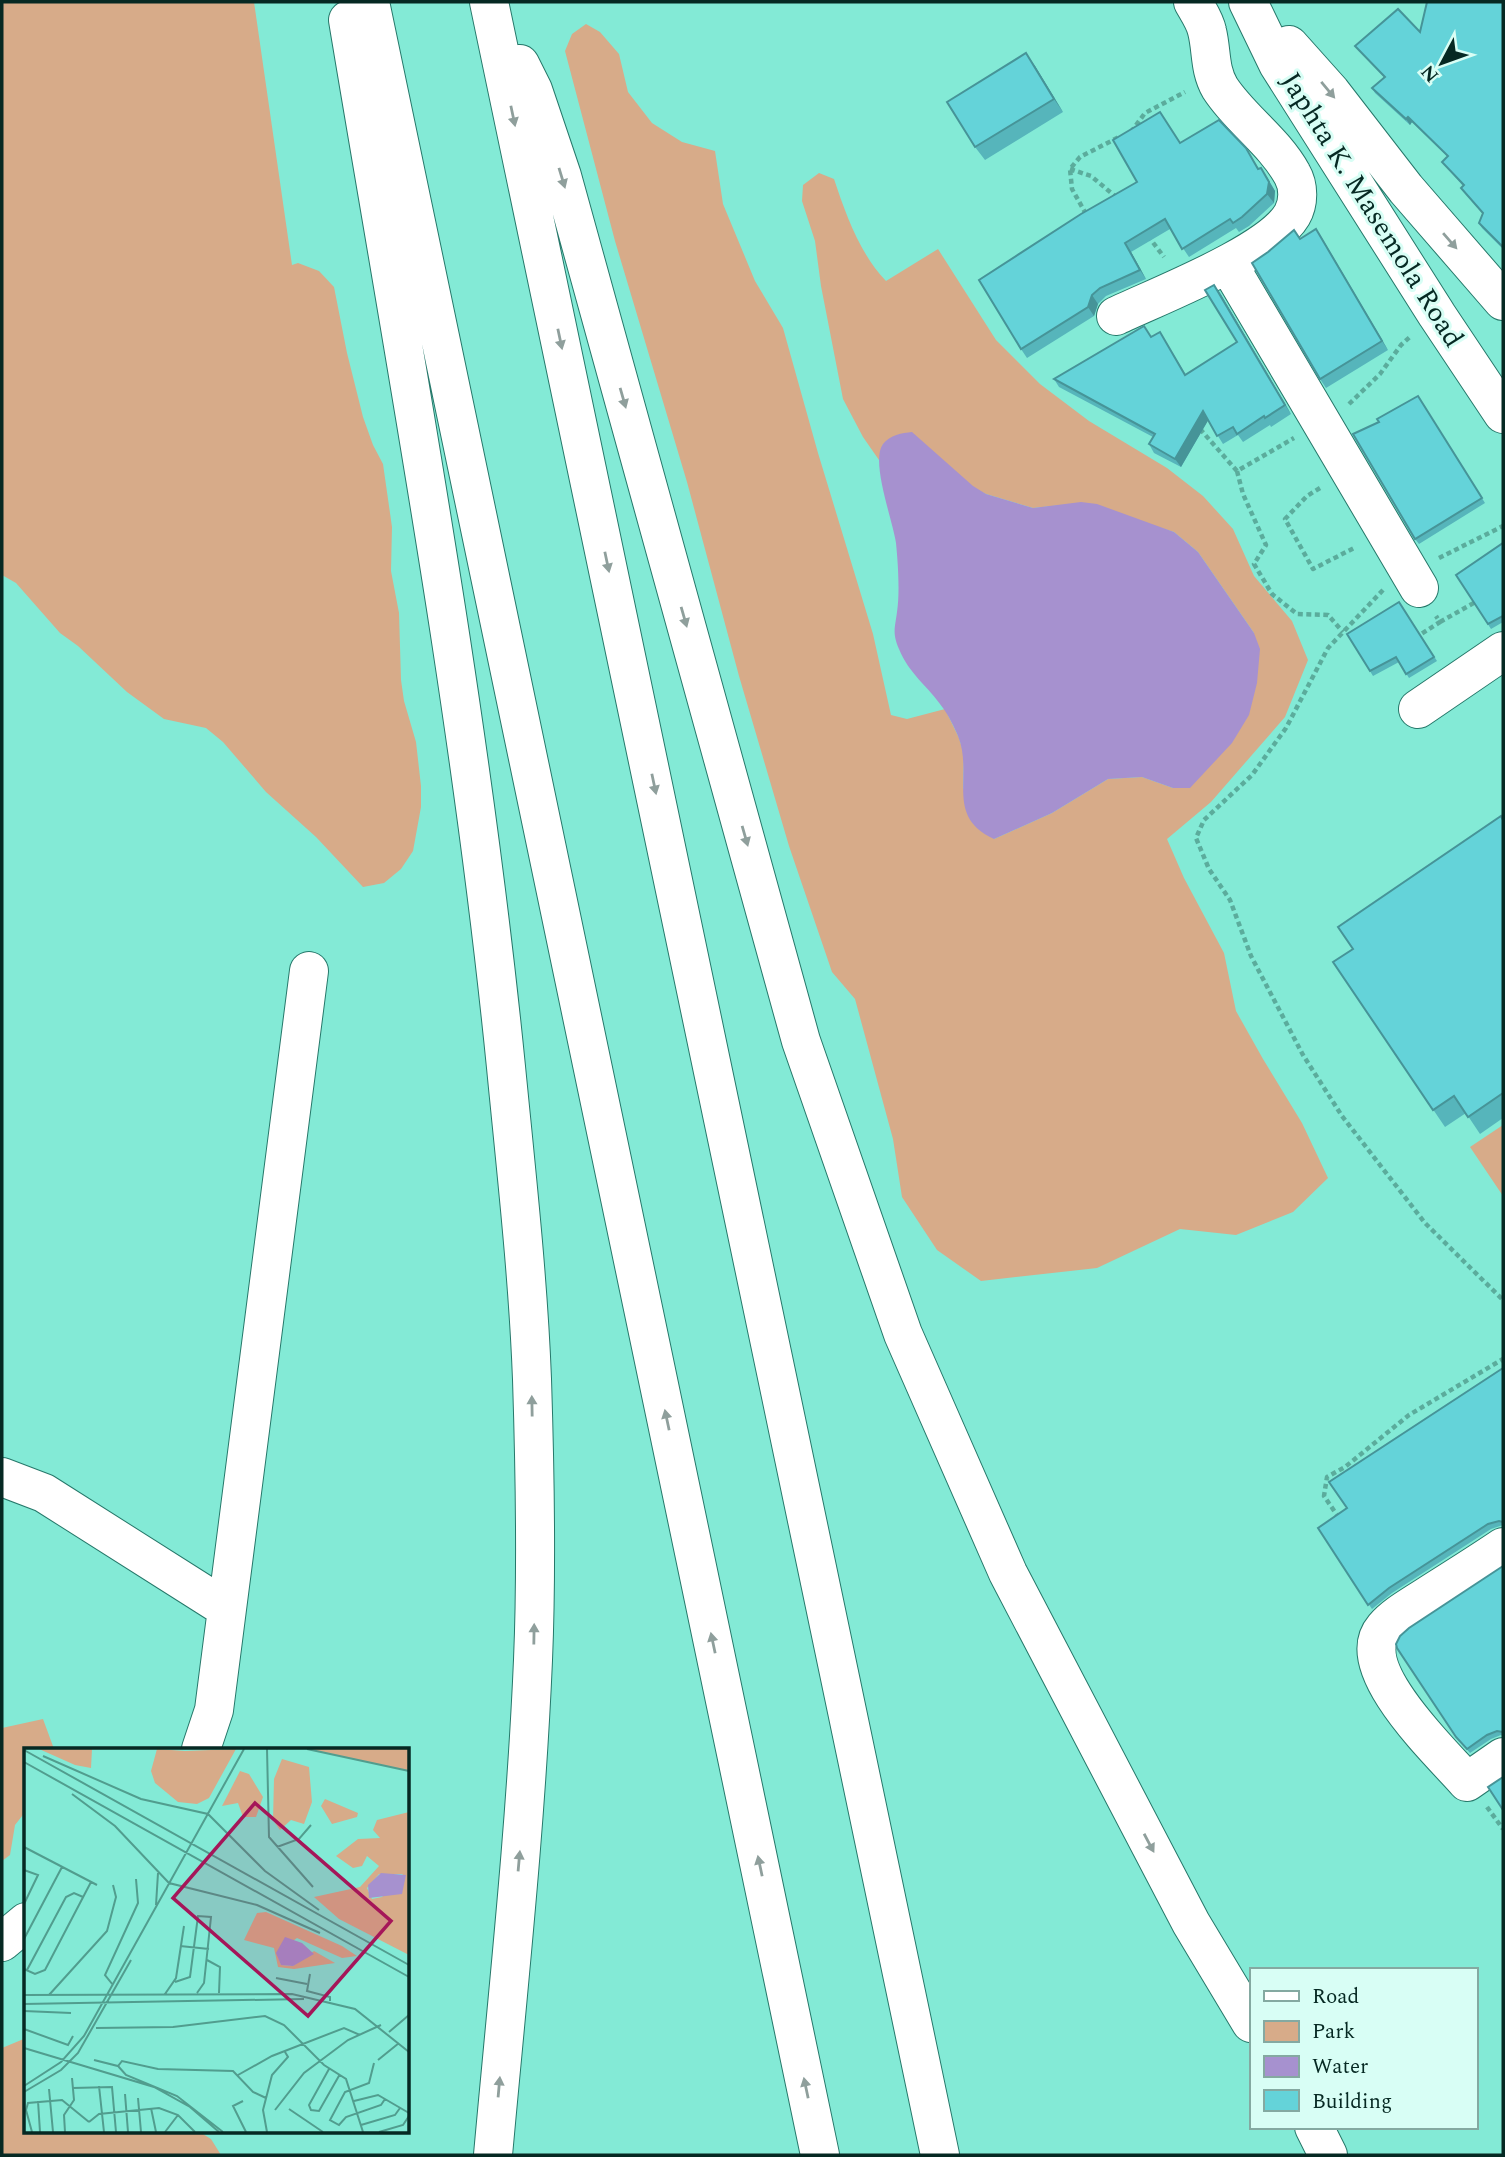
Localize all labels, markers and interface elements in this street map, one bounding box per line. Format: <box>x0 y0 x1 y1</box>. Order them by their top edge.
north arrow <box>1407 28 1477 98</box>
text: N <box>1414 58 1446 89</box>
street label: Japhta K. Masemola Road <box>1269 64 1475 356</box>
one-way arrow <box>1320 81 1335 98</box>
one-way arrow <box>508 106 519 128</box>
one-way arrow <box>557 168 567 189</box>
one-way arrow <box>1442 232 1458 249</box>
one-way arrow <box>555 328 566 350</box>
one-way arrow <box>618 387 629 409</box>
one-way arrow <box>601 551 612 573</box>
one-way arrow <box>679 606 690 628</box>
one-way arrow <box>648 773 659 795</box>
one-way arrow <box>740 826 750 847</box>
one-way arrow <box>527 1395 538 1417</box>
one-way arrow <box>661 1409 672 1431</box>
one-way arrow <box>528 1622 539 1644</box>
one-way arrow <box>708 1632 719 1654</box>
inset map <box>24 1748 410 2132</box>
one-way arrow <box>1142 1833 1154 1853</box>
one-way arrow <box>514 1849 525 1871</box>
one-way arrow <box>754 1855 765 1877</box>
legend <box>1250 1968 1477 2129</box>
text: Road <box>1312 1981 1359 2013</box>
text: Park <box>1312 2016 1356 2048</box>
text: Water <box>1312 2051 1368 2083</box>
one-way arrow <box>494 2076 505 2098</box>
one-way arrow <box>801 2077 812 2099</box>
text: Building <box>1312 2086 1392 2118</box>

